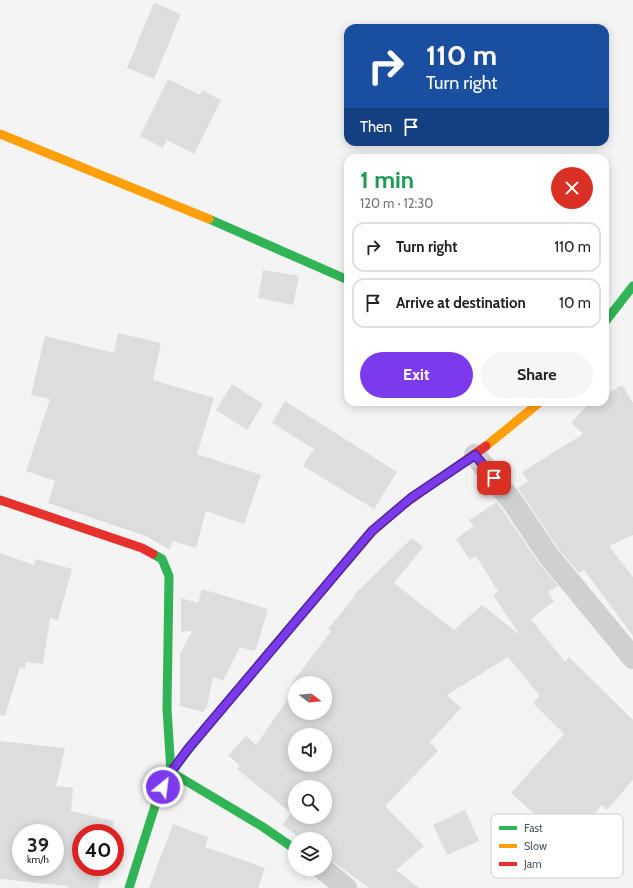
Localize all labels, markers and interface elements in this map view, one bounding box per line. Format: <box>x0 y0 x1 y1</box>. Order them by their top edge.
text: 110 m <box>426 38 497 72</box>
icon: right <box>360 40 412 92</box>
text: Turn right <box>426 72 497 94</box>
icon: arrive <box>400 116 422 138</box>
text: Then <box>360 118 392 136</box>
text: 1 min <box>360 165 414 194</box>
button: close <box>551 167 593 209</box>
text: 120 m · 12:30 <box>360 195 433 211</box>
icon: right <box>362 236 384 258</box>
text: Turn right <box>396 238 457 256</box>
text: 110 m <box>554 238 591 256</box>
icon: arrive <box>362 292 384 314</box>
text: Arrive at destination <box>396 294 526 312</box>
text: 10 m <box>559 294 591 312</box>
button: Exit <box>360 352 473 398</box>
button: Share <box>481 352 593 398</box>
pin <box>477 461 511 495</box>
icon: arrive <box>483 467 505 489</box>
north arrow <box>288 676 332 720</box>
map controls <box>288 676 332 876</box>
button: sound <box>288 728 332 772</box>
position arrow <box>142 766 184 808</box>
button: search <box>288 780 332 824</box>
legend <box>491 814 623 878</box>
text: Fast <box>524 821 543 835</box>
speed limit sign: 40 <box>72 824 124 876</box>
button: layers <box>288 832 332 876</box>
text: 39 <box>27 833 49 857</box>
text: Slow <box>524 839 547 853</box>
text: km/h <box>27 853 49 866</box>
text: Jam <box>523 857 542 871</box>

